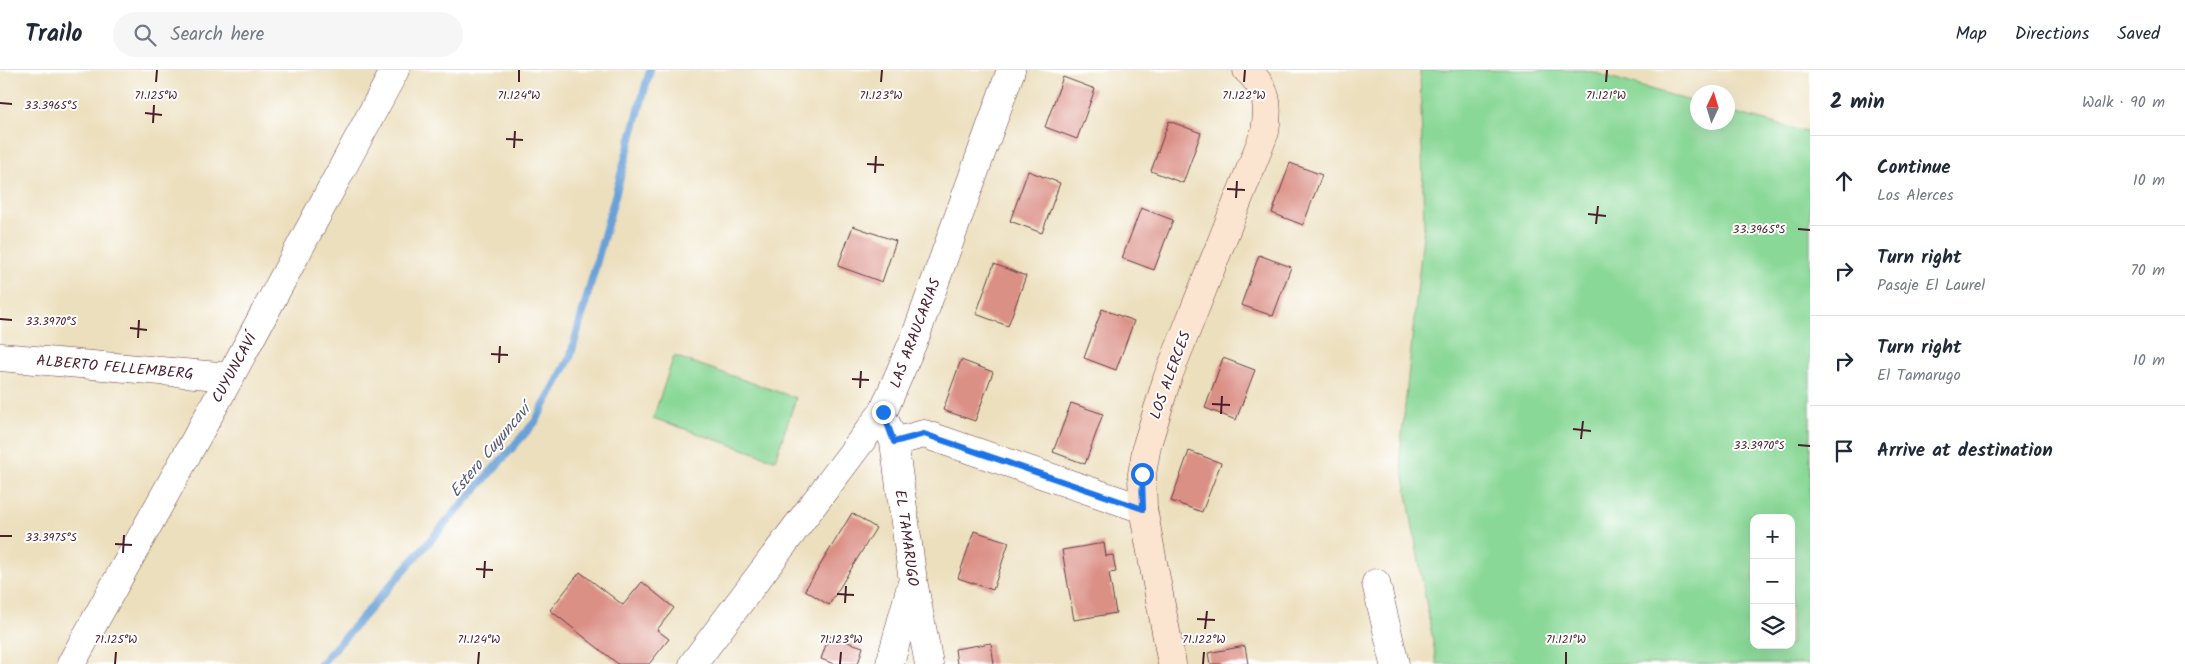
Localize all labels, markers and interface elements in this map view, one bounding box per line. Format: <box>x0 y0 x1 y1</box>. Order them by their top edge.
search box <box>113 12 463 57</box>
text: Trailo <box>25 15 83 54</box>
text: Search here <box>171 20 264 50</box>
text: Map <box>1955 20 1987 49</box>
text: Directions <box>2015 20 2089 49</box>
text: Saved <box>2117 20 2160 49</box>
icon: search <box>131 21 159 49</box>
north arrow <box>1690 85 1735 130</box>
text: 71.125°W <box>135 86 177 105</box>
text: 71.124°W <box>498 86 540 105</box>
text: 71.123°W <box>859 86 903 105</box>
text: 71.122°W <box>1222 86 1266 105</box>
text: 71.121°W <box>1586 86 1626 105</box>
text: 2 min <box>1830 86 1885 119</box>
text: Walk · 90 m <box>2082 90 2165 115</box>
text: 33.3965°S <box>25 96 78 115</box>
text: Continue <box>1877 153 1950 183</box>
icon: ahead <box>1830 167 1858 195</box>
text: 10 m <box>2133 168 2165 193</box>
text: Los Alerces <box>1877 183 1954 208</box>
text: 33.3965°S <box>1733 220 1786 239</box>
text: Turn right <box>1877 243 1962 273</box>
icon: right <box>1830 257 1858 285</box>
text: 70 m <box>2130 258 2165 283</box>
text: Pasaje El Laurel <box>1877 273 1985 298</box>
street label: LAS ARAUCARIAS <box>884 275 948 392</box>
text: 33.3970°S <box>25 312 77 331</box>
street label: CUYUNCAVÍ <box>206 327 265 408</box>
street label: LOS ALERCES <box>1144 328 1198 423</box>
text: Turn right <box>1877 333 1962 363</box>
icon: right <box>1830 347 1858 375</box>
text: 10 m <box>2133 348 2165 373</box>
street label: ALBERTO FELLEMBERG <box>35 349 194 387</box>
text: El Tamarugo <box>1877 363 1961 388</box>
water label: Estero Cuyuncaví <box>444 395 540 503</box>
route end <box>872 401 895 424</box>
text: 33.3970°S <box>1733 436 1785 455</box>
text: Arrive at destination <box>1877 436 2053 466</box>
icon: arrive <box>1830 437 1858 465</box>
route start <box>1131 463 1154 486</box>
street label: EL TAMARUGO <box>887 488 925 588</box>
map controls <box>1750 514 1795 649</box>
button: + <box>1750 514 1795 559</box>
text: 33.3975°S <box>25 528 77 547</box>
button: − <box>1750 559 1795 604</box>
button: layers <box>1750 604 1795 649</box>
text: 71.125°W <box>95 630 137 649</box>
text: 71.124°W <box>458 630 500 649</box>
text: 71.123°W <box>819 630 863 649</box>
text: 71.122°W <box>1182 630 1226 649</box>
text: 71.121°W <box>1546 630 1586 649</box>

